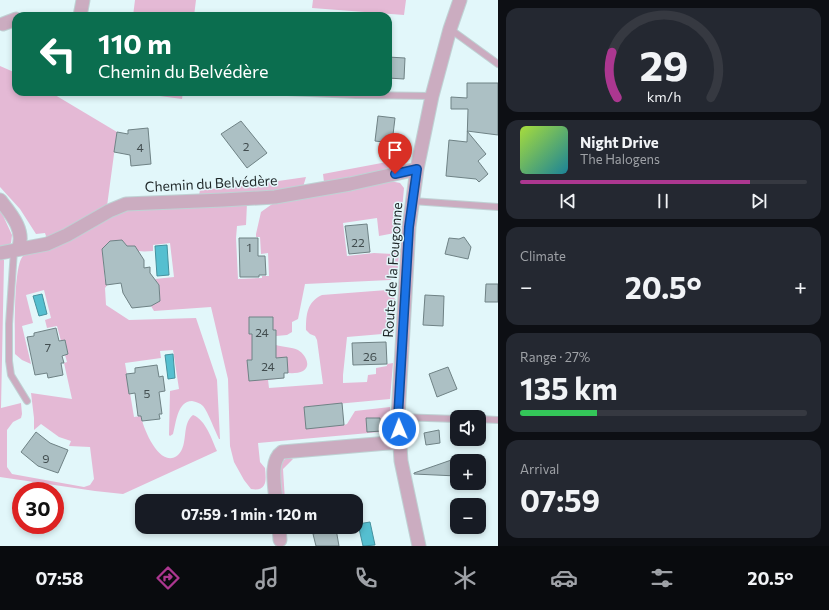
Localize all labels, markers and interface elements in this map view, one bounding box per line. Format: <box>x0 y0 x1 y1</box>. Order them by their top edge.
text: 110 m <box>98 26 172 60</box>
icon: left <box>32 28 84 80</box>
text: 29 <box>639 39 688 90</box>
text: Chemin du Belvédère <box>98 60 269 82</box>
text: km/h <box>646 87 681 105</box>
pin <box>378 133 412 174</box>
text: Night Drive <box>580 133 659 151</box>
house number: 2 <box>243 139 250 153</box>
icon: arrive <box>384 139 406 161</box>
house number: 4 <box>136 140 144 154</box>
text: The Halogens <box>580 151 660 167</box>
street label: Chemin du Belvédère <box>144 171 278 195</box>
icon: previous <box>557 190 579 212</box>
icon: pause <box>652 190 674 212</box>
icon: next <box>748 190 770 212</box>
street label: Route de la Fougonne <box>379 202 405 338</box>
house number: 22 <box>351 235 365 249</box>
house number: 1 <box>246 240 252 254</box>
text: Climate <box>520 248 566 264</box>
text: 20.5° <box>625 268 702 305</box>
text: − <box>520 273 533 300</box>
text: + <box>794 273 807 300</box>
house number: 24 <box>255 325 269 339</box>
house number: 7 <box>45 340 51 354</box>
house number: 26 <box>363 349 377 363</box>
text: Range · 27% <box>520 349 590 365</box>
house number: 24 <box>261 359 275 373</box>
text: 135 km <box>520 369 618 406</box>
house number: 5 <box>144 386 151 400</box>
position arrow <box>378 408 420 450</box>
map controls <box>450 410 486 534</box>
button: sound <box>450 410 486 446</box>
house number: 9 <box>42 451 50 465</box>
button: + <box>450 454 486 490</box>
text: Arrival <box>520 461 559 477</box>
text: 07:59 <box>520 481 600 518</box>
speed limit sign: 30 <box>12 482 64 534</box>
button: − <box>450 498 486 534</box>
text: 07:59 · 1 min · 120 m <box>181 505 317 523</box>
icon: directions <box>154 564 182 592</box>
icon: music <box>253 564 281 592</box>
icon: phone <box>352 564 380 592</box>
icon: climate <box>451 564 479 592</box>
icon: car <box>550 564 578 592</box>
icon: filters <box>648 564 676 592</box>
text: 07:58 <box>35 567 83 589</box>
text: 20.5° <box>747 567 793 589</box>

